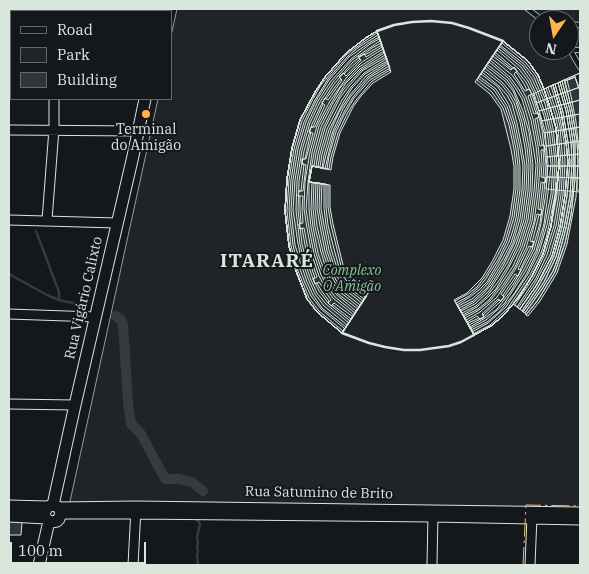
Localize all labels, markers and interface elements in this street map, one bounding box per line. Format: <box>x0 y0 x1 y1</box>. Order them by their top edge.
legend <box>10 10 172 100</box>
north arrow <box>529 10 579 60</box>
text: Road <box>57 20 93 39</box>
text: N <box>544 39 558 59</box>
text: Park <box>57 45 90 64</box>
text: Building <box>57 70 117 89</box>
marker: Terminal do Amigão <box>140 108 152 120</box>
place label: Terminal do Amigão <box>111 122 181 154</box>
street label: Rua Vigário Calixto <box>62 235 106 361</box>
district label: ITARARÉ <box>219 251 315 273</box>
park label: Complexo O Amigão <box>323 263 381 296</box>
street label: Rua Satumino de Brito <box>245 483 393 503</box>
scale bar <box>12 532 149 564</box>
text: 100 m <box>18 541 63 560</box>

